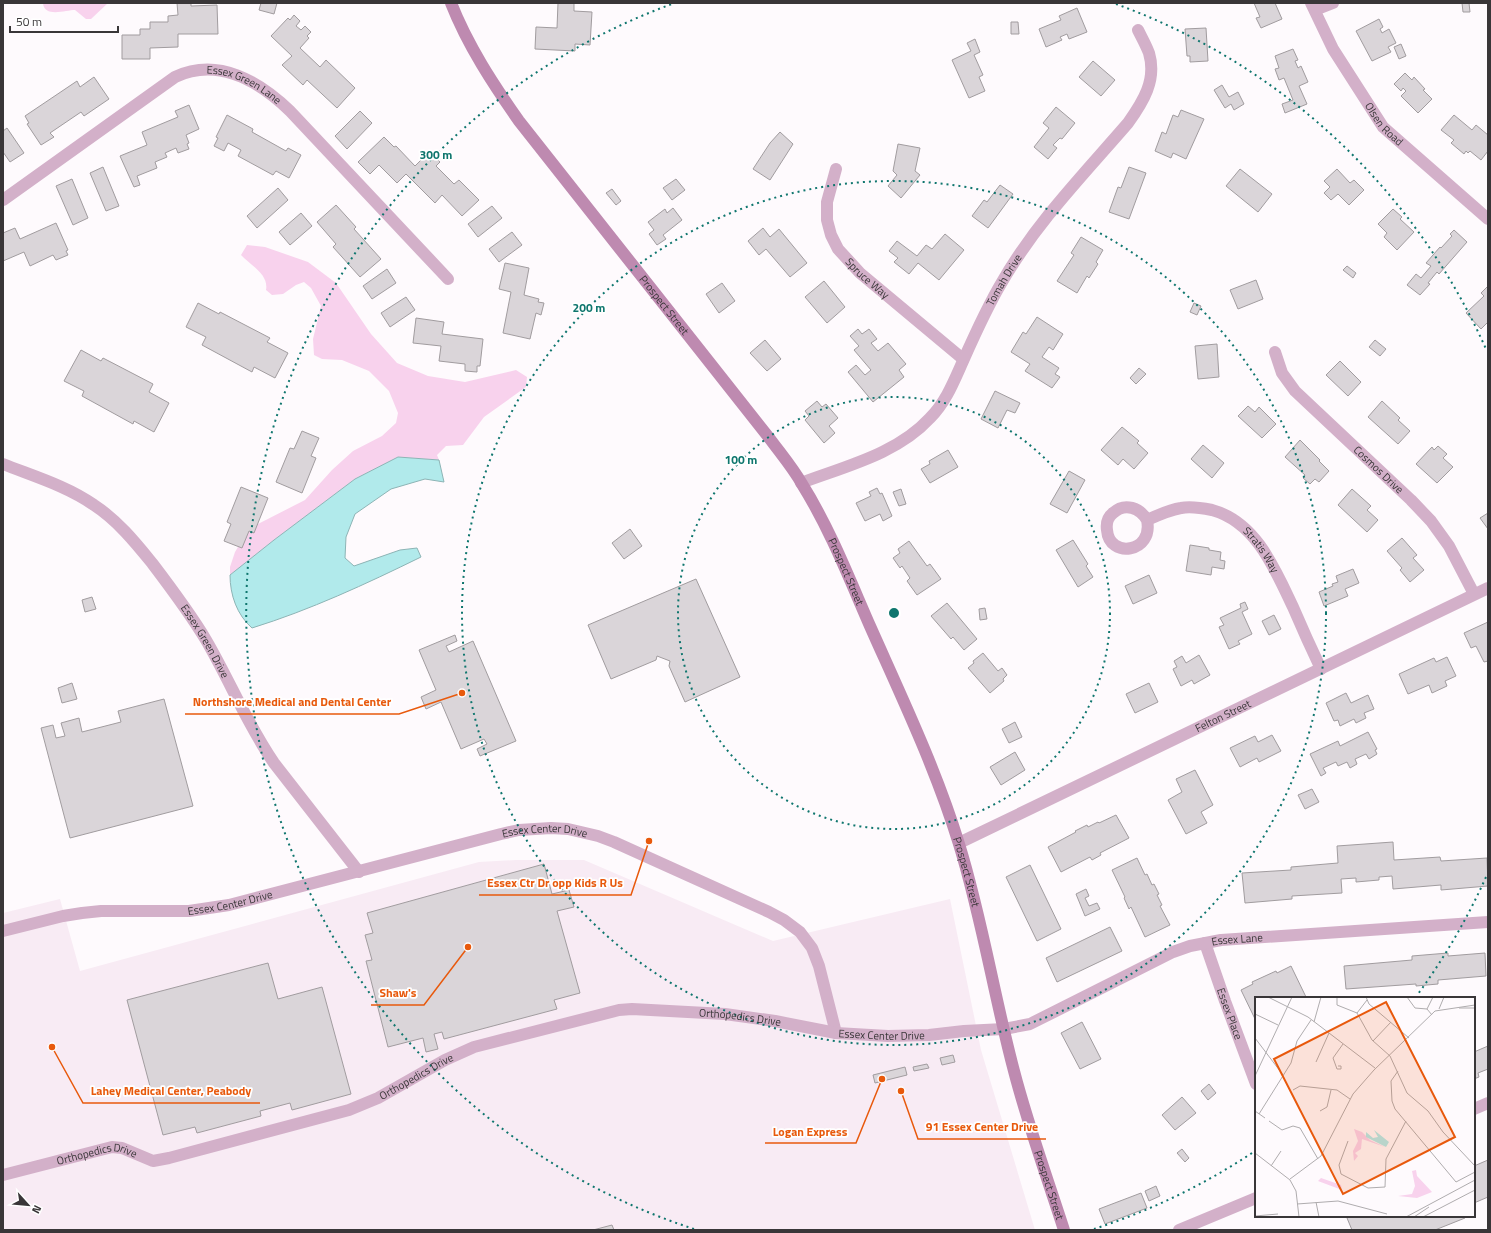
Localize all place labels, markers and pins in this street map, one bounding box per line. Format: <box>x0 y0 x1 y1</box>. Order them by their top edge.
centre of rings <box>887 606 901 620</box>
callout: Northshore Medical and Dental Center <box>185 690 399 714</box>
callout: Essex Ctr Dr opp Kids R Us <box>479 871 631 895</box>
callout: Shaw's <box>371 981 424 1005</box>
callout: Lahey Medical Center, Peabody <box>83 1079 260 1103</box>
callout: 91 Essex Center Drive <box>918 1115 1046 1139</box>
callout: Logan Express <box>765 1119 856 1143</box>

